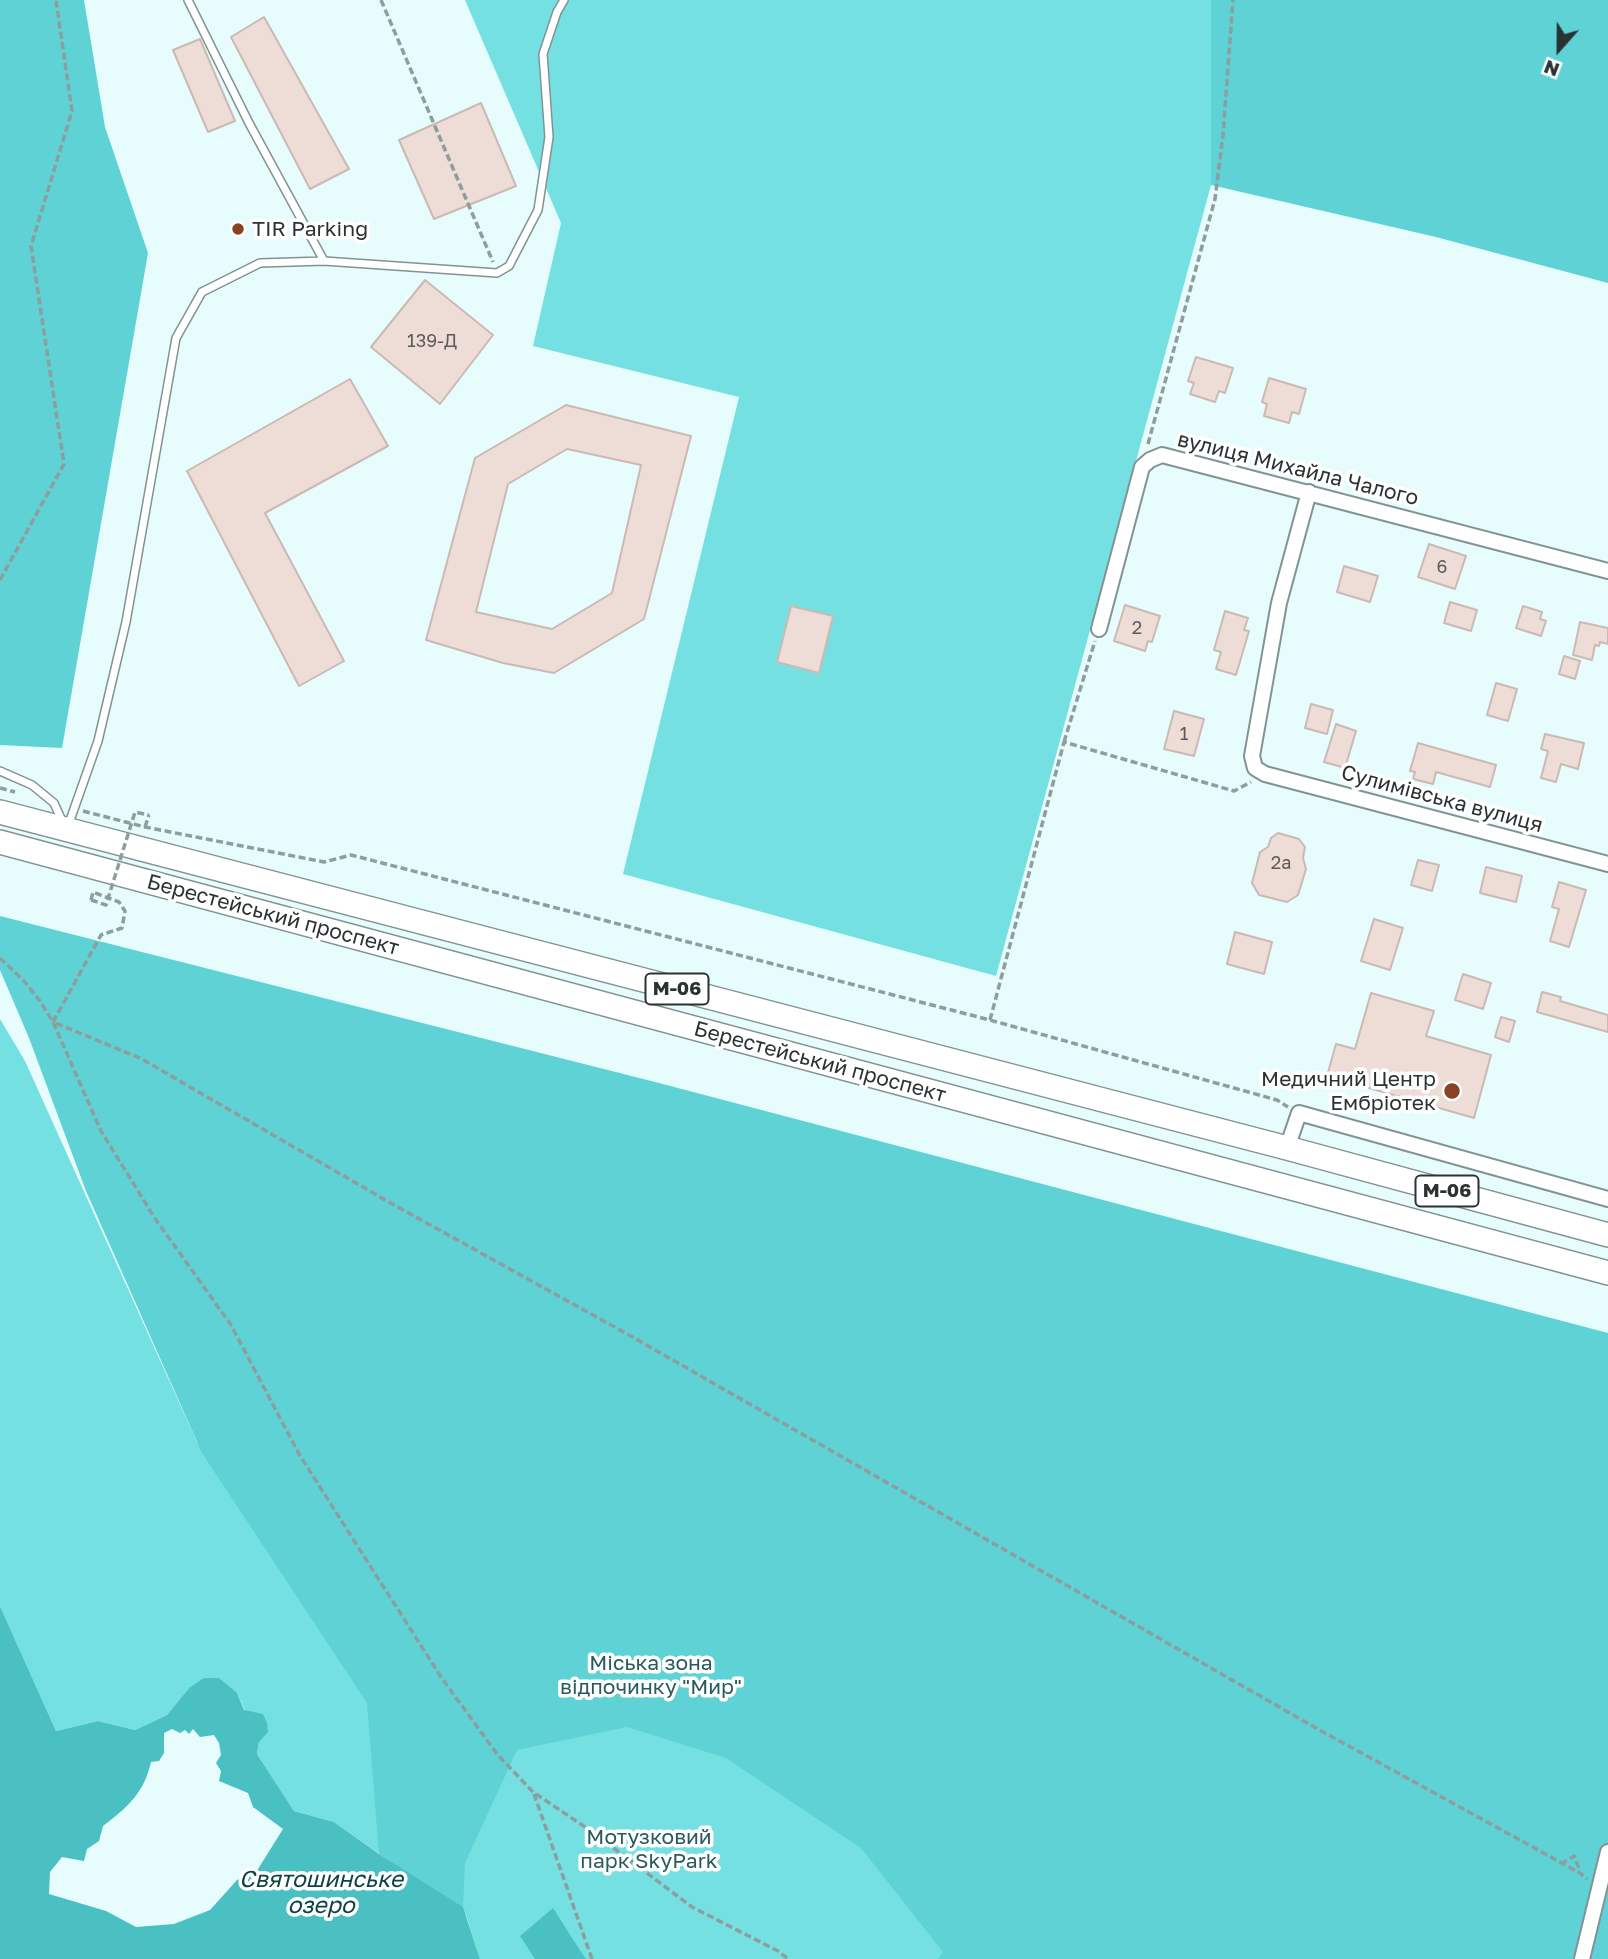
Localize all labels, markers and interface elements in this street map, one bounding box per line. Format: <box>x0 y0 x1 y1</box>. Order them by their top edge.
north arrow <box>1524 14 1594 84</box>
text: N <box>1540 56 1562 82</box>
place label: TIR Parking <box>252 216 368 242</box>
marker: TIR Parking <box>230 221 246 237</box>
house number: 139-Д <box>407 330 457 352</box>
street label: вулиця Михайла Чалого <box>1175 427 1421 511</box>
house number: 6 <box>1437 556 1447 578</box>
house number: 2 <box>1132 617 1142 639</box>
house number: 1 <box>1180 723 1188 745</box>
street label: Сулимівська вулиця <box>1338 760 1546 838</box>
house number: 2а <box>1271 852 1291 874</box>
street label: Берестейський проспект <box>144 869 402 961</box>
road number: М-06 <box>646 973 708 1004</box>
street label: Берестейський проспект <box>691 1016 949 1108</box>
place label: Медичний Центр Ембріотек <box>1261 1066 1436 1116</box>
marker: Медичний Центр Ембріотек <box>1442 1081 1462 1101</box>
road number: М-06 <box>1416 1176 1478 1206</box>
park label: Міська зона відпочинку "Мир" <box>560 1650 742 1700</box>
park label: Мотузковий парк SkyPark <box>580 1824 718 1874</box>
water label: Святошинське озеро <box>239 1866 403 1920</box>

